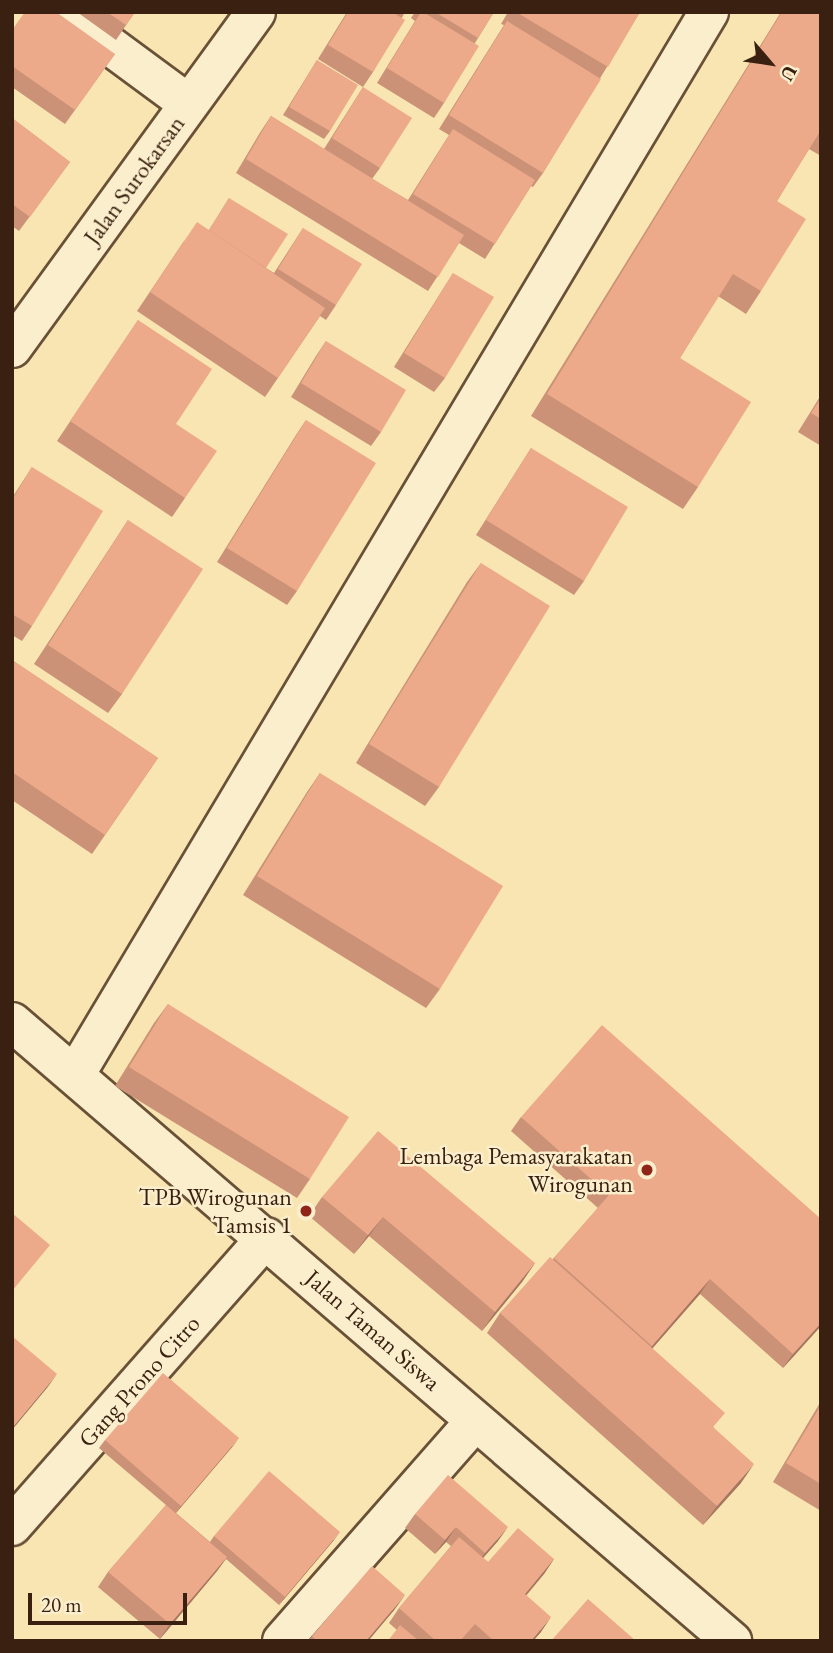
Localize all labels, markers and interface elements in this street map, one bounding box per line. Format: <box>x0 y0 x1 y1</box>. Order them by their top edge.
north arrow <box>735 28 805 98</box>
text: U <box>774 61 803 86</box>
street label: Jalan Surokarsan <box>77 110 191 250</box>
place label: Lembaga Pemasyarakatan Wirogunan <box>400 1142 633 1198</box>
marker: Lembaga Pemasyarakatan Wirogunan <box>639 1162 655 1178</box>
place label: TPB Wirogunan Tamsis 1 <box>138 1183 292 1239</box>
marker: TPB Wirogunan Tamsis 1 <box>298 1203 314 1219</box>
street label: Jalan Taman Siswa <box>299 1263 447 1397</box>
street label: Gang Prono Citro <box>72 1309 206 1453</box>
scale bar <box>32 1580 191 1624</box>
text: 20 m <box>41 1591 82 1618</box>

